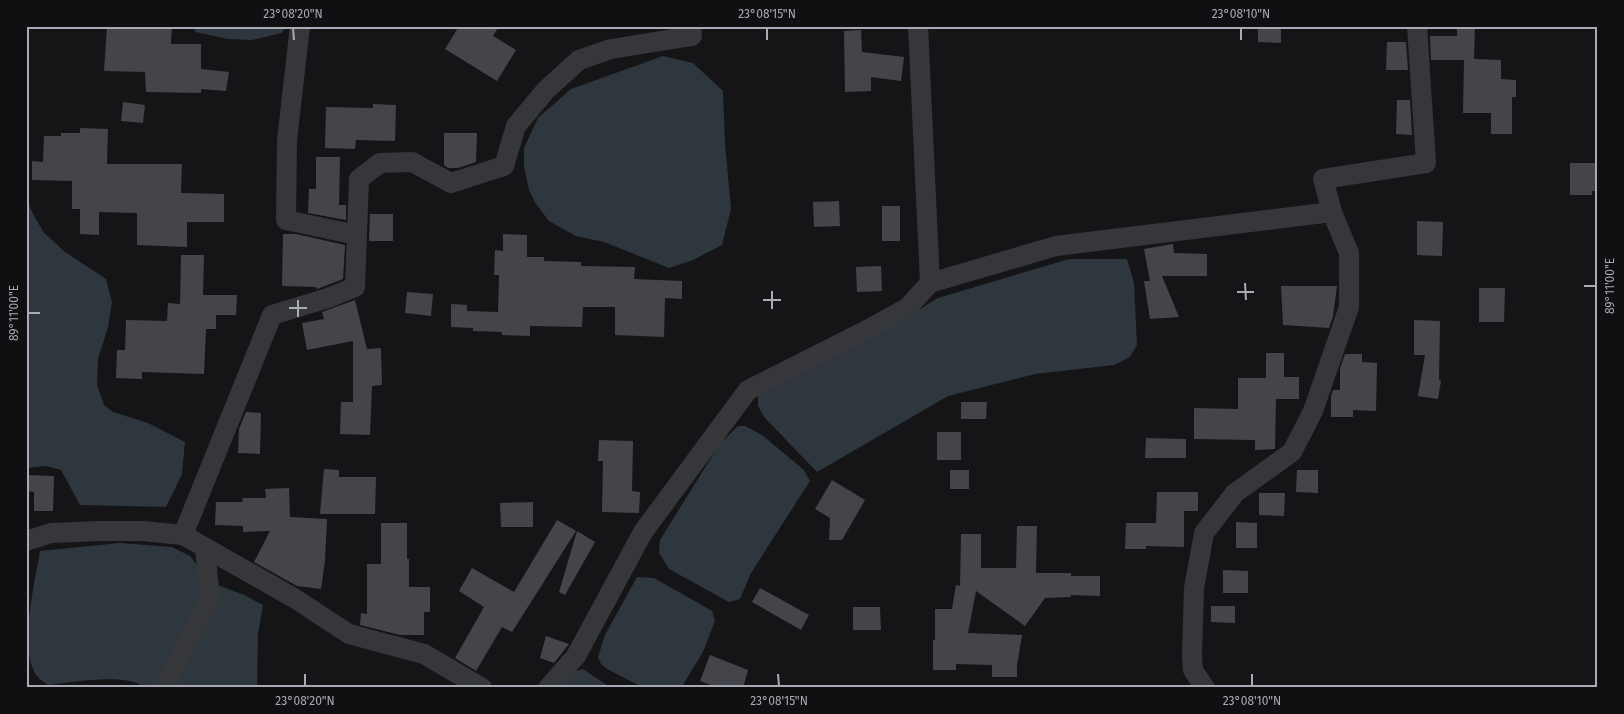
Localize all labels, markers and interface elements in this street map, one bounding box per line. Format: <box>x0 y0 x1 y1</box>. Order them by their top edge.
text: 23°08'20"N <box>263 7 323 21</box>
text: 23°08'15"N <box>738 7 796 21</box>
text: 23°08'10"N <box>1212 7 1270 21</box>
text: 89°11'00"E <box>1603 258 1617 314</box>
text: 89°11'00"E <box>7 285 21 341</box>
text: 23°08'20"N <box>275 694 335 708</box>
text: 23°08'15"N <box>750 694 808 708</box>
text: 23°08'10"N <box>1223 694 1281 708</box>

